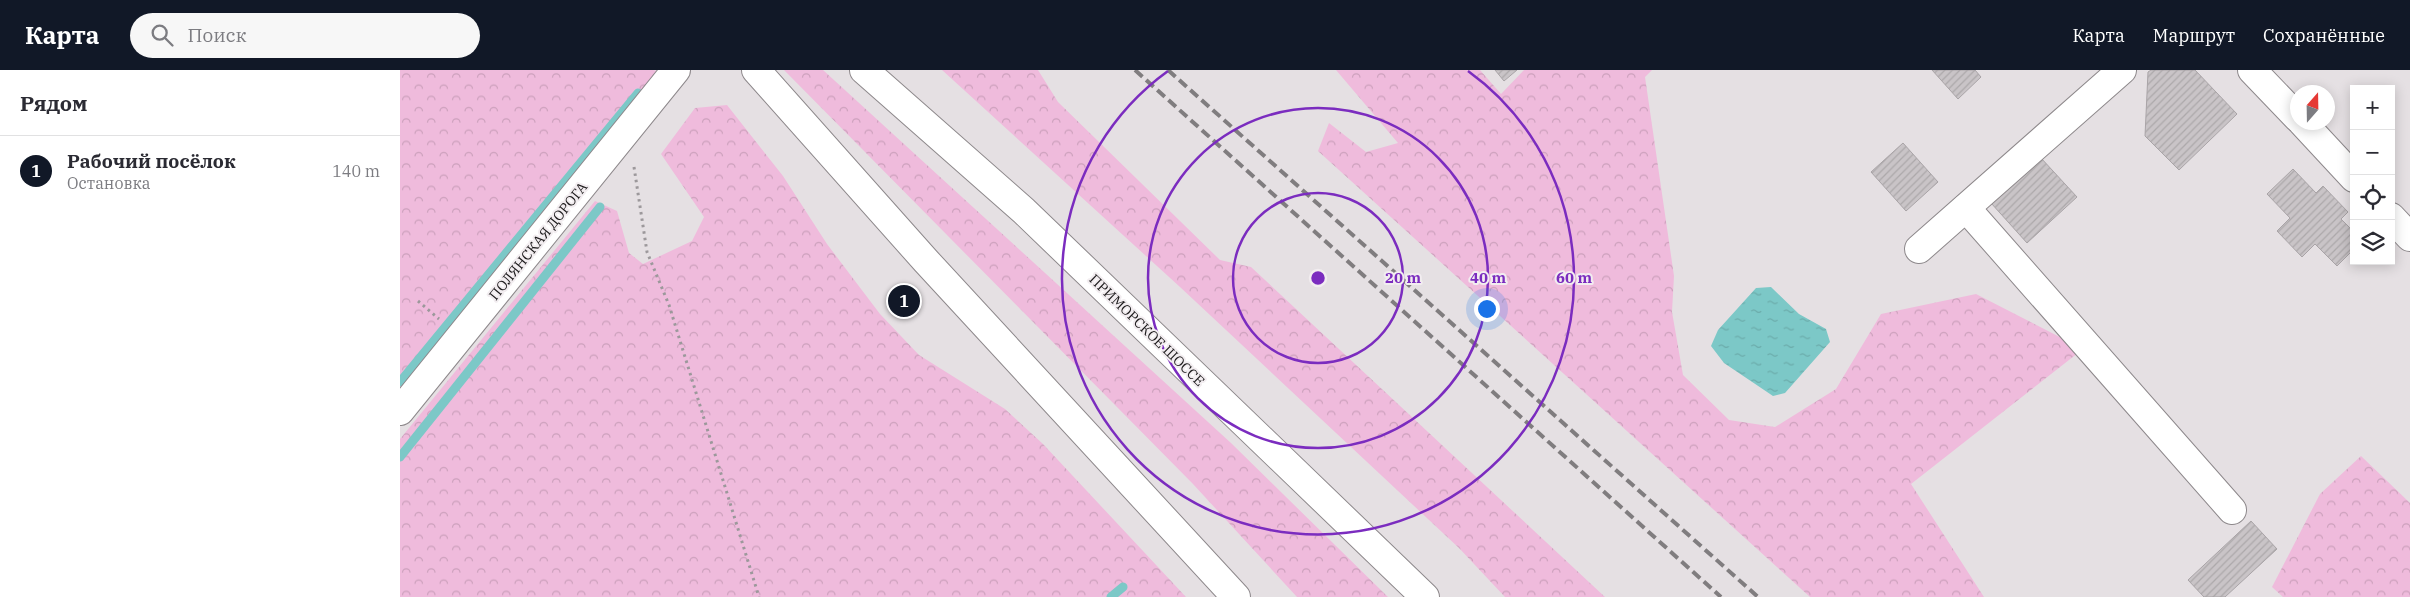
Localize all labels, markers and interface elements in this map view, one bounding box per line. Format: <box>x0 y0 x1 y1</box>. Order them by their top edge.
search box <box>130 13 480 58</box>
text: Карта <box>25 19 100 51</box>
icon: search <box>148 21 176 49</box>
text: Поиск <box>188 23 247 47</box>
text: Карта <box>2072 24 2125 47</box>
text: Маршрут <box>2153 24 2235 47</box>
text: Сохранённые <box>2263 24 2385 47</box>
north arrow <box>2290 85 2335 130</box>
map controls <box>2350 85 2395 265</box>
button: + <box>2350 85 2395 130</box>
text: Рядом <box>20 89 88 117</box>
button: − <box>2350 130 2395 175</box>
text: Рабочий посёлок <box>67 149 236 173</box>
text: 1 <box>31 161 41 181</box>
text: 140 m <box>332 161 380 181</box>
text: Остановка <box>67 173 150 193</box>
button: locate <box>2350 175 2395 220</box>
street label: ПОЛЯНСКАЯ ДОРОГА <box>485 178 591 304</box>
button: layers <box>2350 220 2395 265</box>
text: 20 m <box>1385 268 1421 287</box>
text: 40 m <box>1470 268 1506 287</box>
text: 60 m <box>1556 268 1592 287</box>
centre of rings <box>1309 269 1327 287</box>
street label: ПРИМОРСКОЕ ШОССЕ <box>1086 270 1209 390</box>
pin: 1 <box>888 282 920 320</box>
your location <box>1474 296 1500 322</box>

